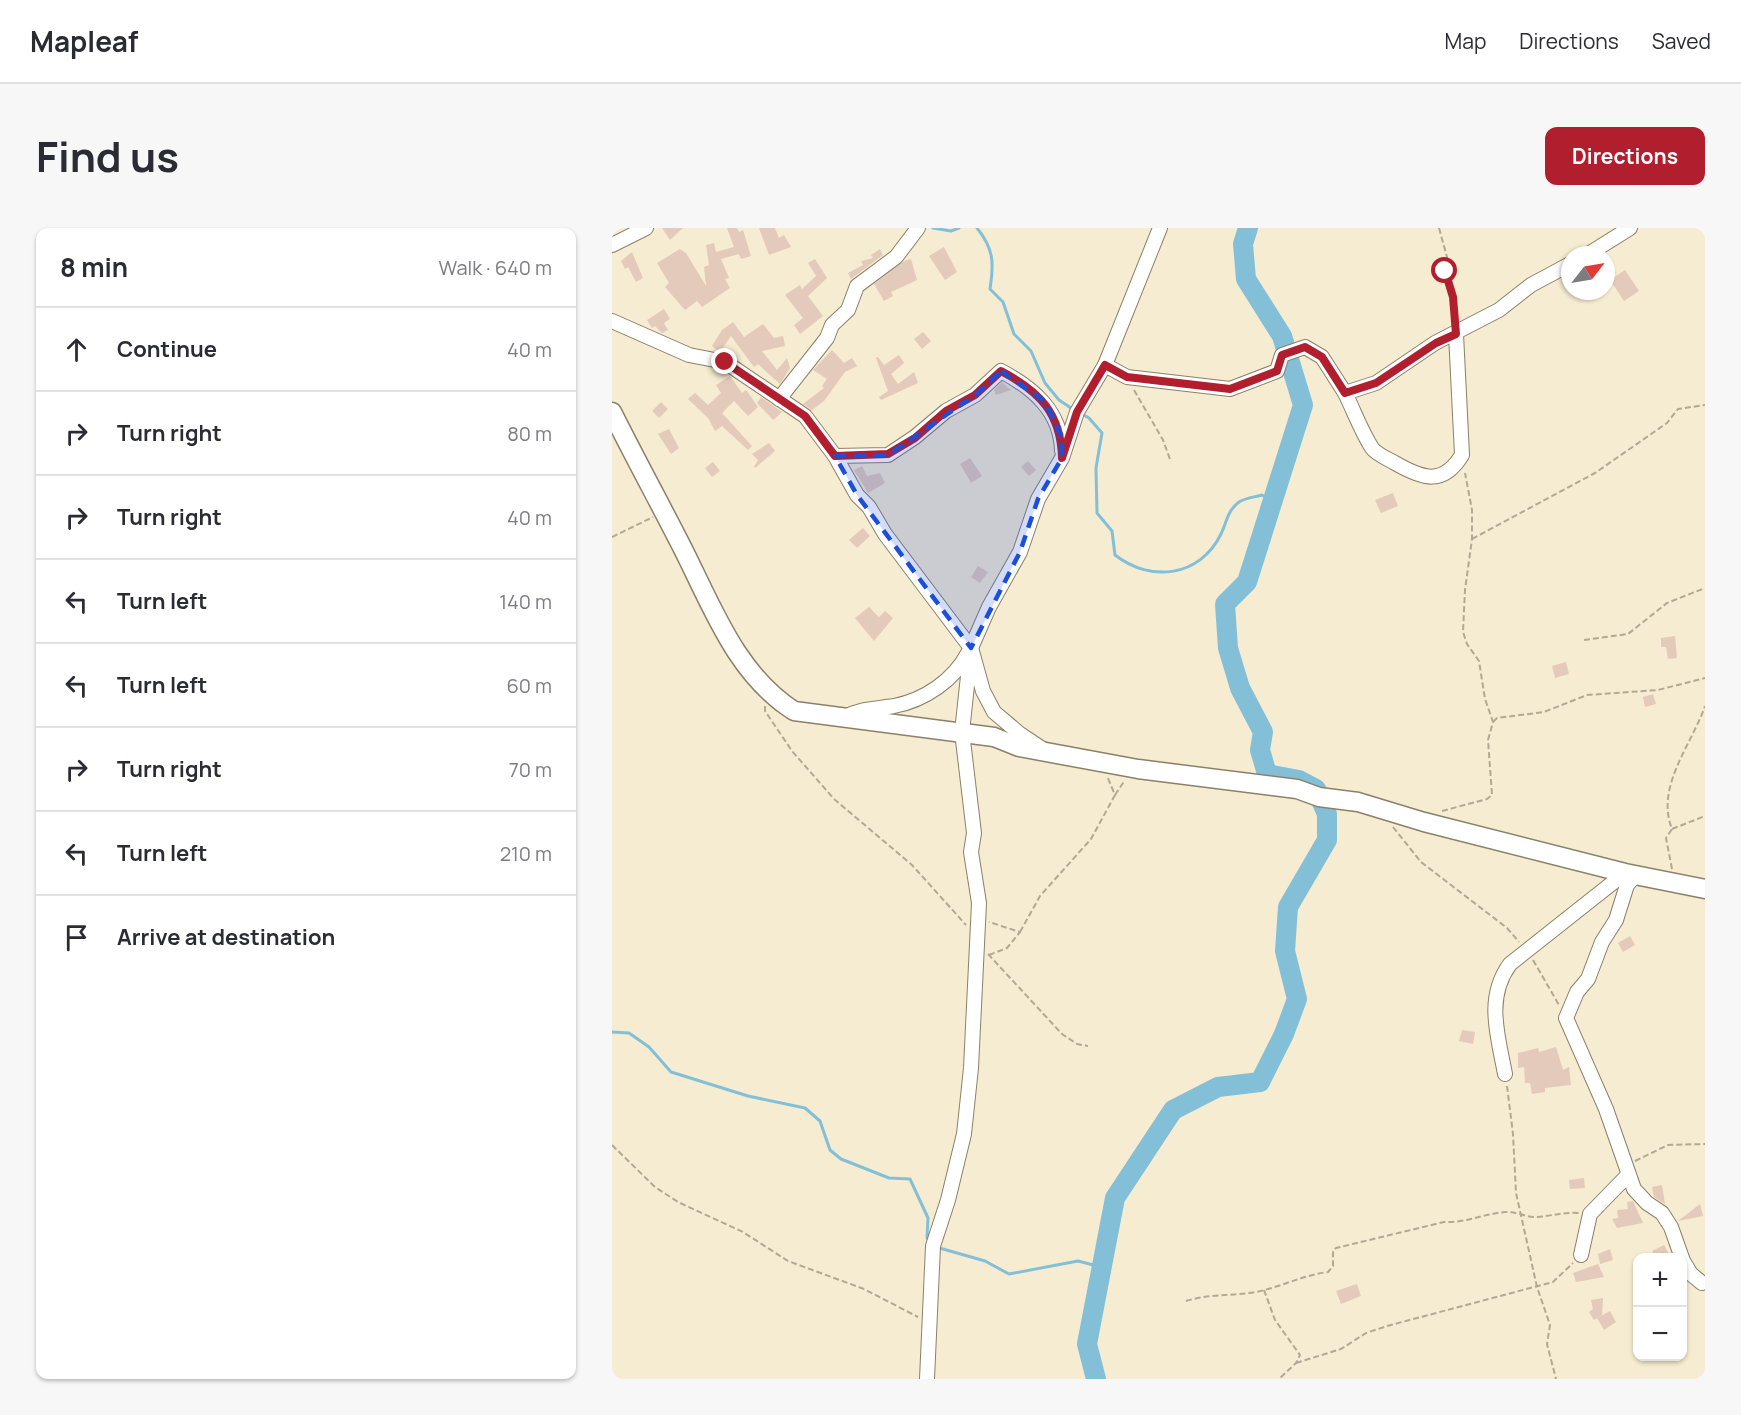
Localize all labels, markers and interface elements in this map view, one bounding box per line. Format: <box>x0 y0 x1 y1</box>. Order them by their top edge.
text: Mapleaf <box>30 22 138 60</box>
text: Map <box>1445 27 1486 55</box>
text: Directions <box>1519 27 1619 55</box>
text: Saved <box>1652 27 1711 55</box>
text: Find us <box>36 127 179 185</box>
button: Directions <box>1545 127 1705 185</box>
north arrow <box>1561 246 1615 300</box>
text: 8 min <box>60 249 128 285</box>
text: Walk · 640 m <box>439 254 552 281</box>
route start <box>1431 257 1457 283</box>
icon: ahead <box>60 333 93 366</box>
text: Continue <box>117 334 217 364</box>
text: 40 m <box>507 336 552 363</box>
route end <box>711 348 737 374</box>
icon: right <box>60 417 93 450</box>
text: Turn right <box>117 418 222 448</box>
text: 80 m <box>507 420 552 447</box>
icon: right <box>60 501 93 534</box>
text: Turn right <box>117 502 222 532</box>
text: 40 m <box>507 504 552 531</box>
icon: left <box>60 585 93 618</box>
text: Turn left <box>117 586 207 616</box>
text: 140 m <box>499 588 552 615</box>
icon: left <box>60 669 93 702</box>
text: Turn left <box>117 670 207 700</box>
text: 60 m <box>506 672 552 699</box>
icon: right <box>60 753 93 786</box>
text: Turn right <box>117 754 222 784</box>
text: 70 m <box>509 756 552 783</box>
icon: left <box>60 837 93 870</box>
text: Turn left <box>117 838 207 868</box>
text: 210 m <box>500 840 552 867</box>
icon: arrive <box>60 921 93 954</box>
text: Arrive at destination <box>117 922 335 952</box>
map controls <box>1633 1253 1687 1361</box>
button: + <box>1633 1253 1687 1307</box>
button: − <box>1633 1307 1687 1361</box>

